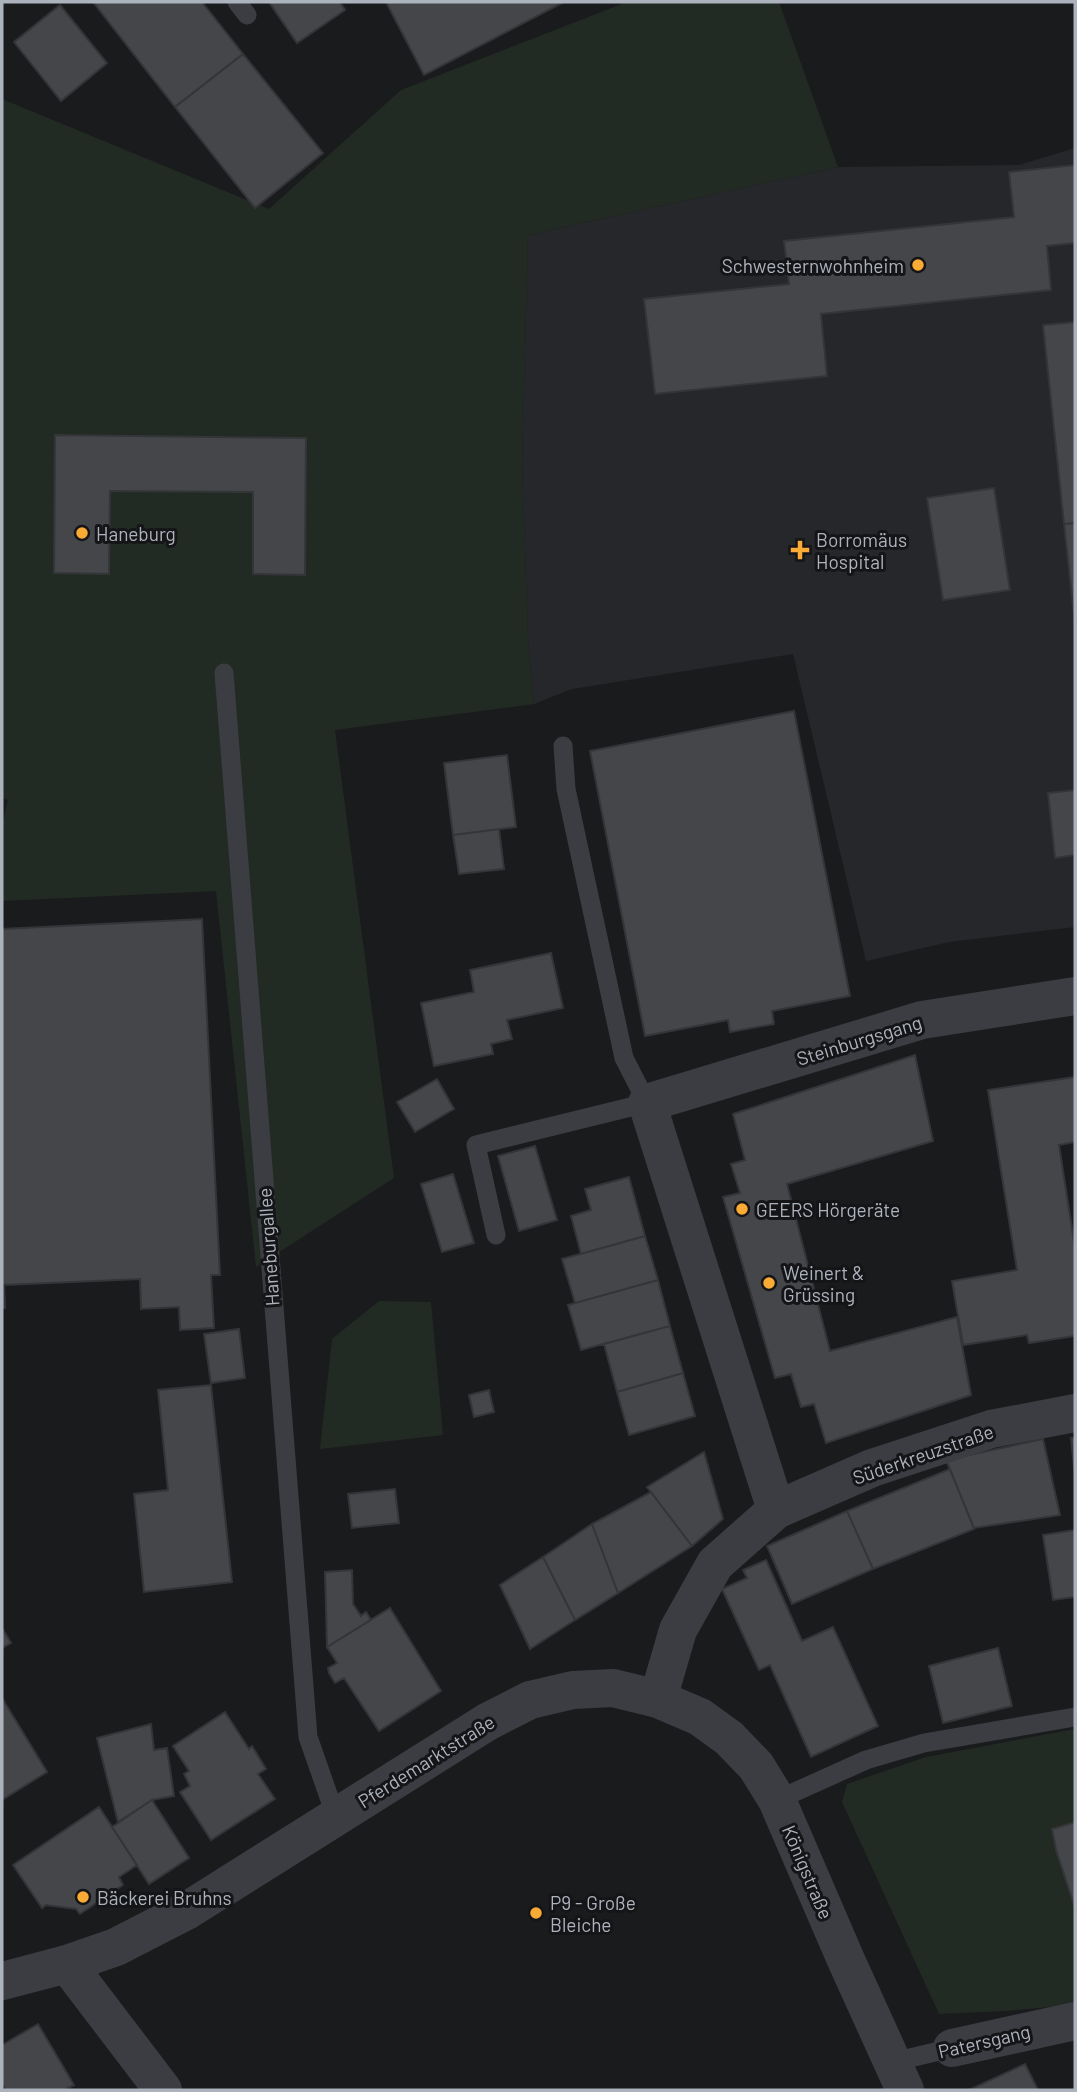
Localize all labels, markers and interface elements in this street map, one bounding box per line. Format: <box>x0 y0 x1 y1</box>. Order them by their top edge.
place label: Schwesternwohnheim <box>722 254 904 277</box>
marker: Schwesternwohnheim <box>910 257 926 273</box>
place label: Haneburg <box>96 522 176 545</box>
marker: Haneburg <box>74 525 90 541</box>
place label: Borromäus Hospital <box>816 528 907 573</box>
marker: Borromäus Hospital <box>790 540 810 560</box>
street label: Steinburgsgang <box>794 1010 924 1070</box>
street label: Haneburgallee <box>252 1187 284 1307</box>
place label: GEERS Hörgeräte <box>756 1198 900 1221</box>
marker: GEERS Hörgeräte <box>734 1201 750 1217</box>
place label: Weinert & Grüssing <box>783 1261 864 1306</box>
marker: Weinert & Grüssing <box>761 1275 777 1291</box>
street label: Süderkreuzstraße <box>850 1419 996 1489</box>
street label: Pferdemarktstraße <box>353 1710 499 1812</box>
street label: Königstraße <box>778 1821 838 1923</box>
place label: Bäckerei Bruhns <box>97 1886 232 1909</box>
marker: Bäckerei Bruhns <box>75 1889 91 1905</box>
place label: P9 - Große Bleiche <box>550 1891 636 1936</box>
marker: P9 - Große Bleiche <box>528 1905 544 1921</box>
street label: Patersgang <box>936 2019 1032 2063</box>

